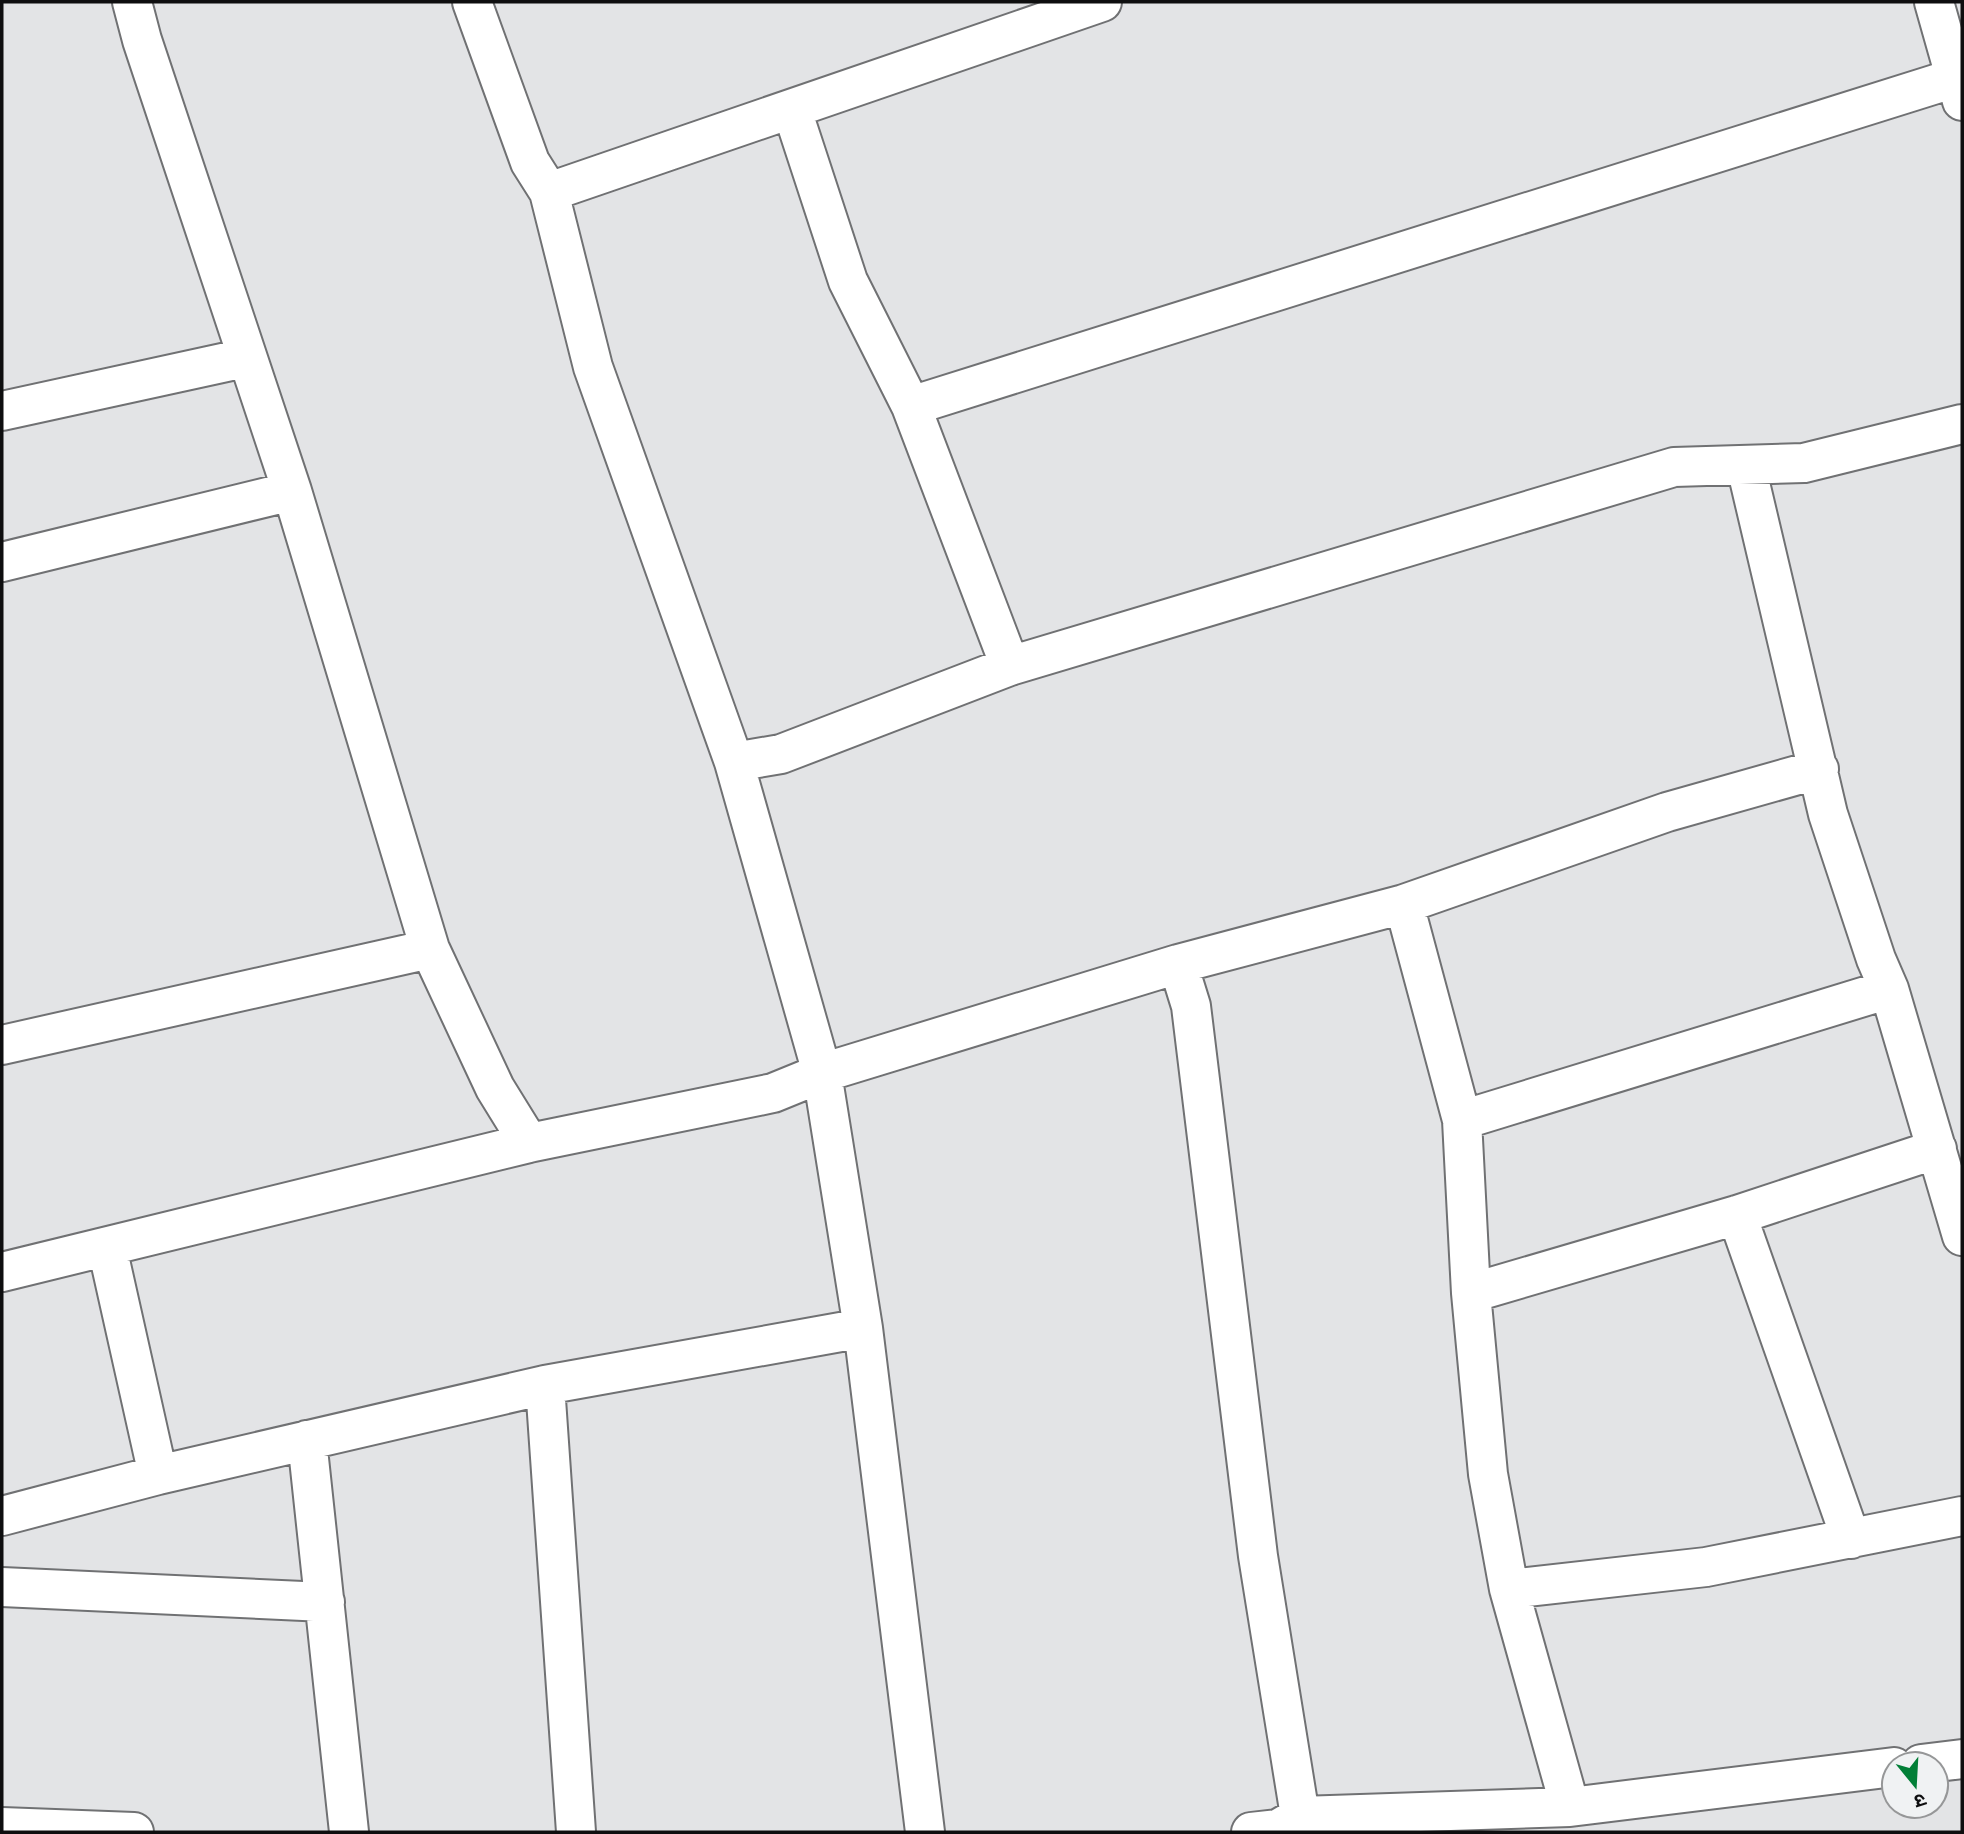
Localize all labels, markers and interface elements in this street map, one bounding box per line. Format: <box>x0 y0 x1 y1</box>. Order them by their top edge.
north arrow <box>1880 1750 1950 1820</box>
text: उ <box>1910 1787 1929 1814</box>

